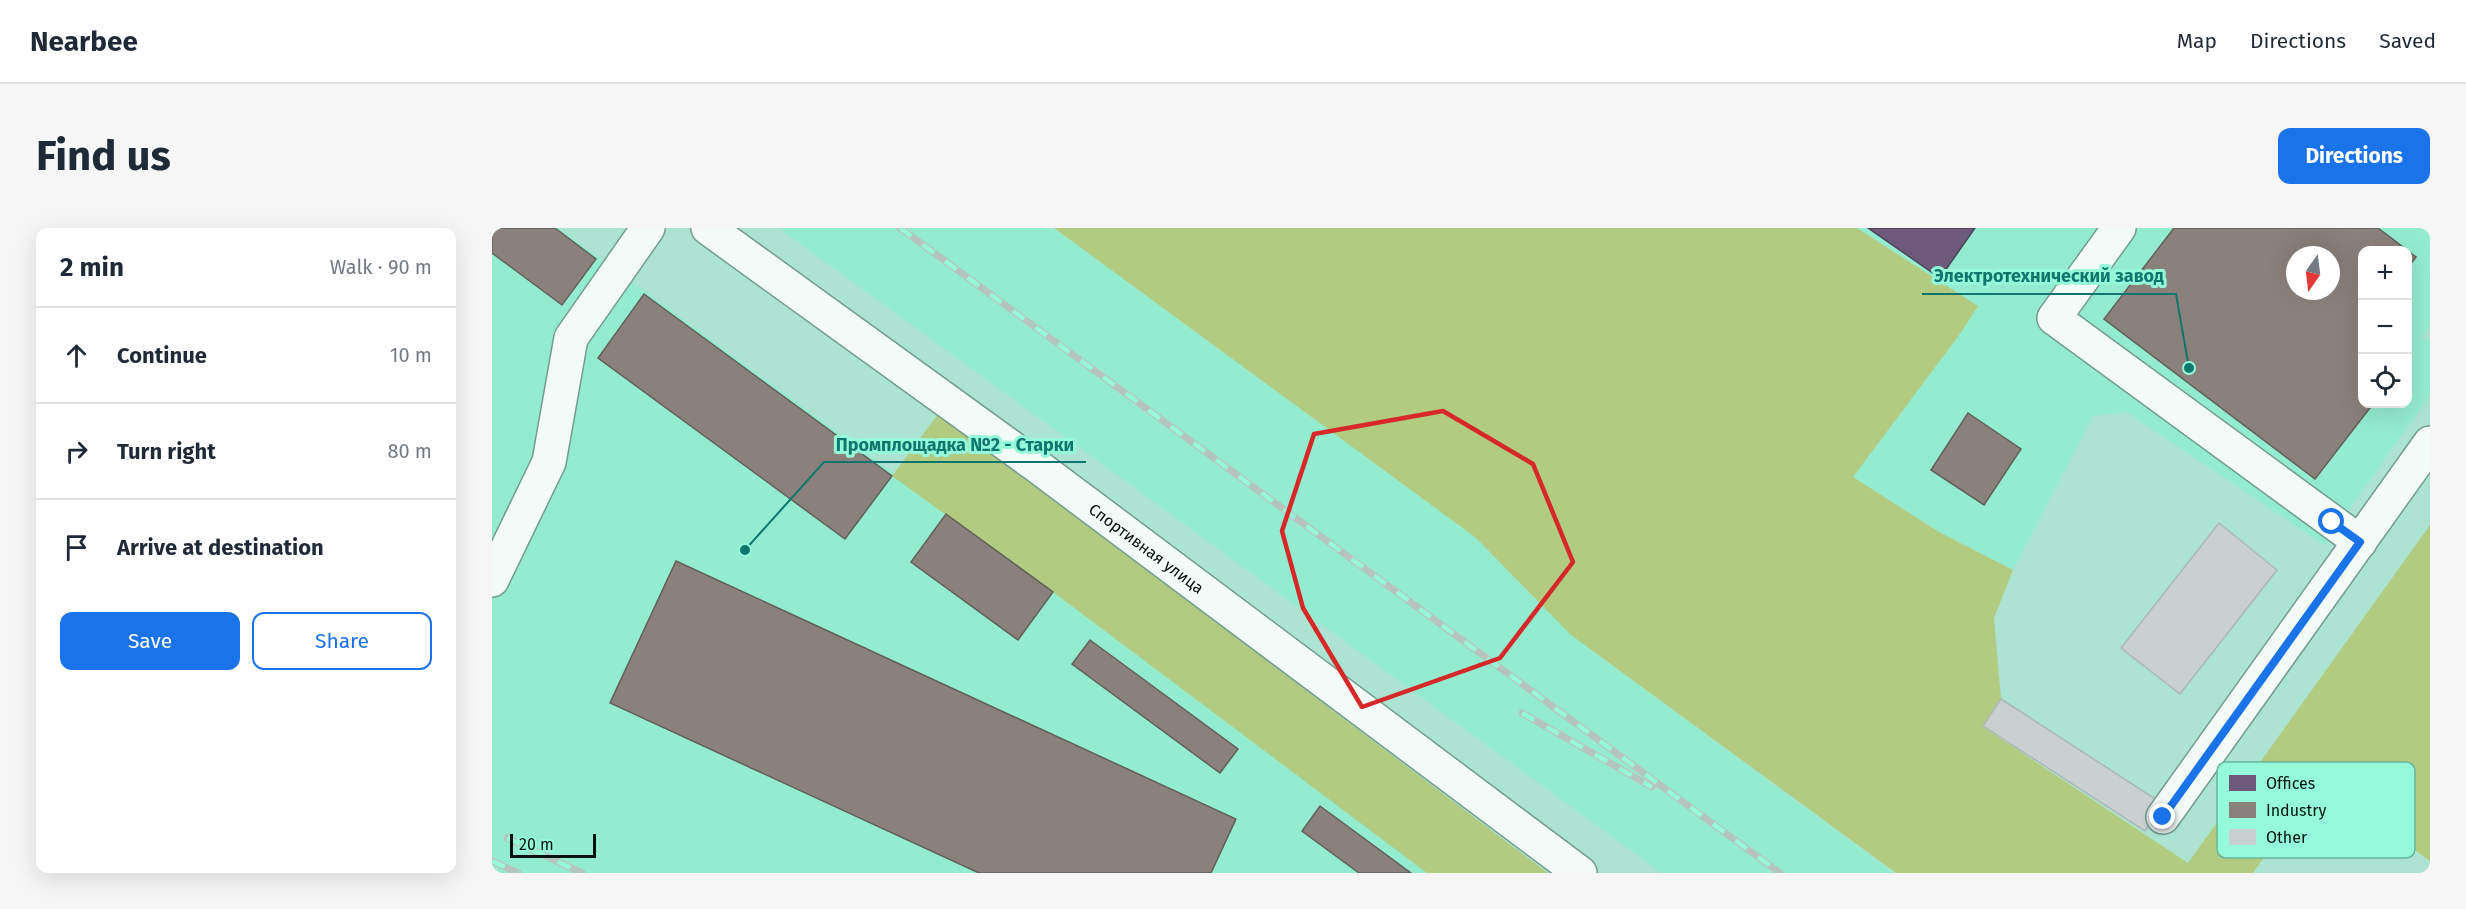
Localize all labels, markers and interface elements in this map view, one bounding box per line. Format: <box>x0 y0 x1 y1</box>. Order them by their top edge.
text: Nearbee <box>30 25 138 58</box>
text: Map <box>2177 28 2217 54</box>
text: Directions <box>2250 28 2346 54</box>
text: Saved <box>2379 28 2436 54</box>
button: Directions <box>2278 128 2430 184</box>
text: Find us <box>36 131 171 181</box>
north arrow <box>2286 246 2340 300</box>
map controls <box>2358 246 2412 408</box>
button: + <box>2358 246 2412 300</box>
text: 2 min <box>60 252 124 283</box>
text: Walk · 90 m <box>330 255 432 279</box>
callout: Электротехнический завод <box>1922 258 2176 294</box>
text: Электротехнический завод <box>1934 265 2164 287</box>
button: − <box>2358 300 2412 354</box>
icon: ahead <box>60 339 93 372</box>
text: Continue <box>117 342 207 369</box>
text: 10 m <box>390 343 432 367</box>
button: locate <box>2358 354 2412 408</box>
callout: Промплощадка №2 - Старки <box>824 426 1086 462</box>
text: Промплощадка №2 - Старки <box>836 434 1074 456</box>
icon: right <box>60 435 93 468</box>
text: Turn right <box>117 438 216 465</box>
text: 80 m <box>387 439 432 463</box>
street label: Спортивная улица <box>1085 499 1207 598</box>
route start <box>2318 508 2344 534</box>
icon: arrive <box>60 531 93 564</box>
text: Arrive at destination <box>117 534 324 561</box>
button: Save <box>60 612 240 670</box>
button: Share <box>252 612 432 670</box>
legend <box>2217 762 2415 858</box>
text: Offices <box>2266 774 2315 793</box>
text: Industry <box>2266 801 2326 820</box>
route end <box>2149 803 2175 829</box>
text: Other <box>2266 828 2308 847</box>
scale bar <box>510 831 596 858</box>
text: 20 m <box>519 835 554 854</box>

